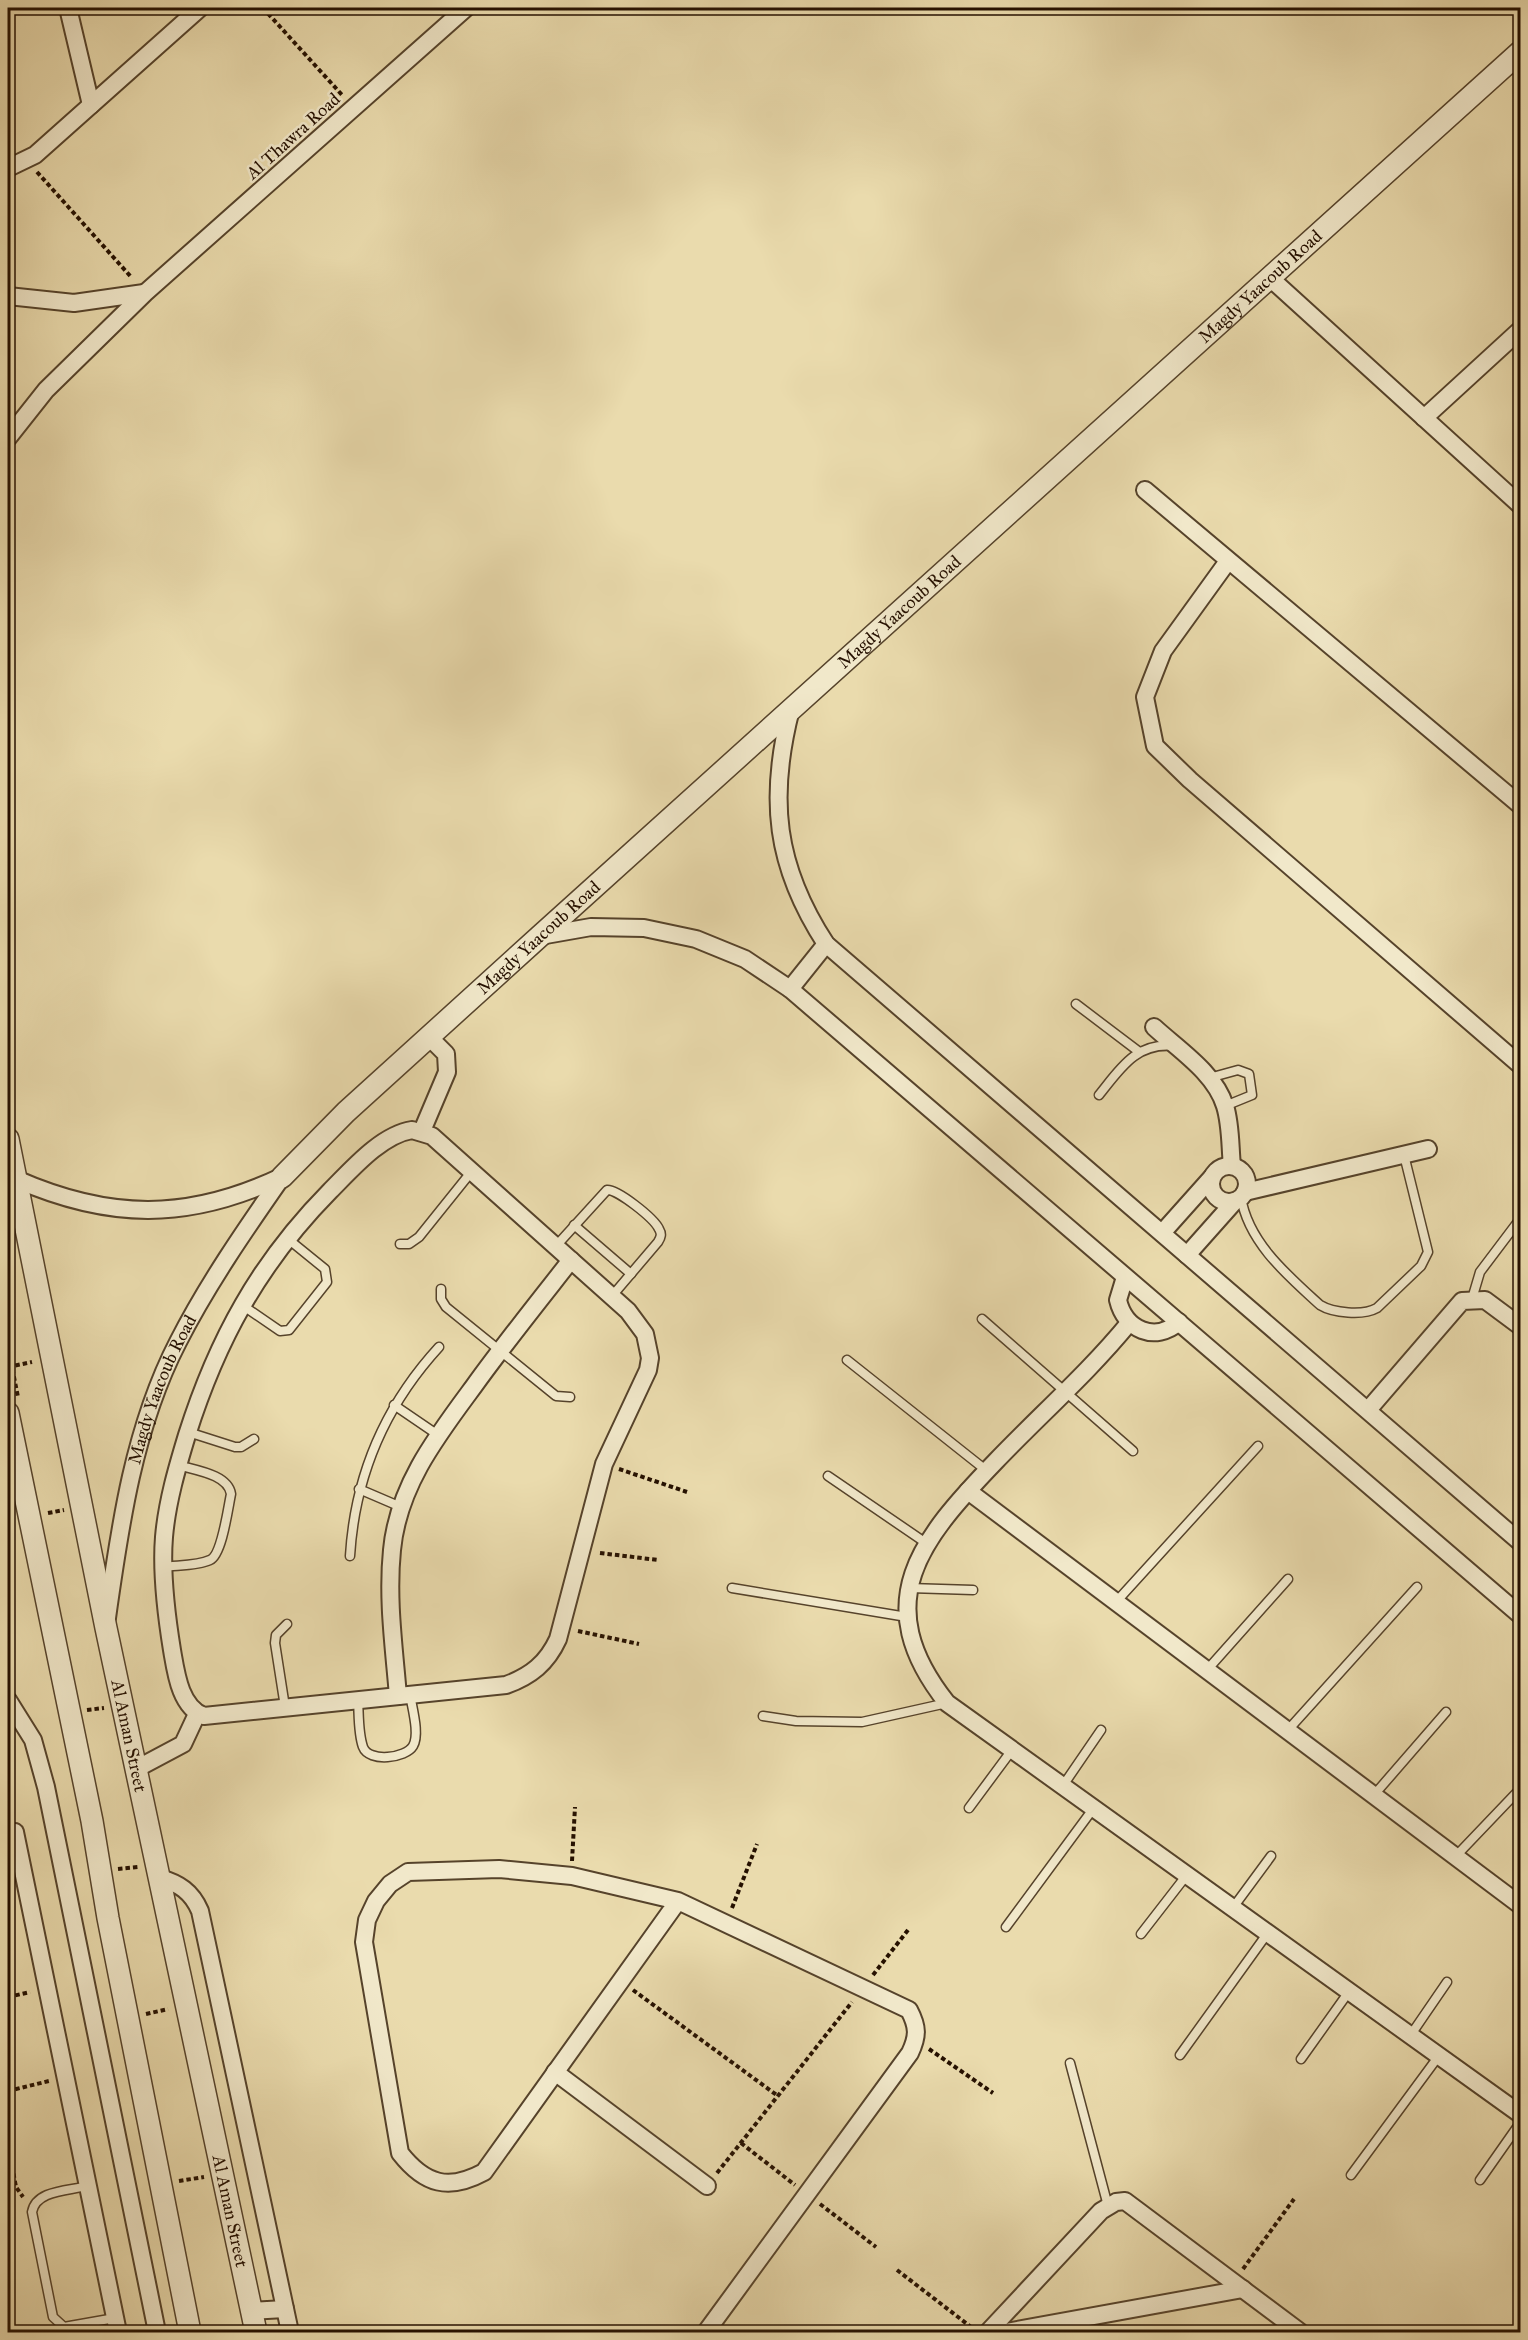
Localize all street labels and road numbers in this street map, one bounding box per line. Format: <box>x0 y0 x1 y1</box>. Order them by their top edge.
street label: Al Thawra Road <box>241 88 345 185</box>
street label: Magdy Yaacoub Road <box>1194 225 1326 348</box>
street label: Magdy Yaacoub Road <box>833 551 966 673</box>
street label: Magdy Yaacoub Road <box>472 876 605 999</box>
street label: Magdy Yaacoub Road <box>123 1311 201 1467</box>
street label: Al Aman Street <box>106 1677 152 1795</box>
street label: Al Aman Street <box>207 2152 253 2270</box>

